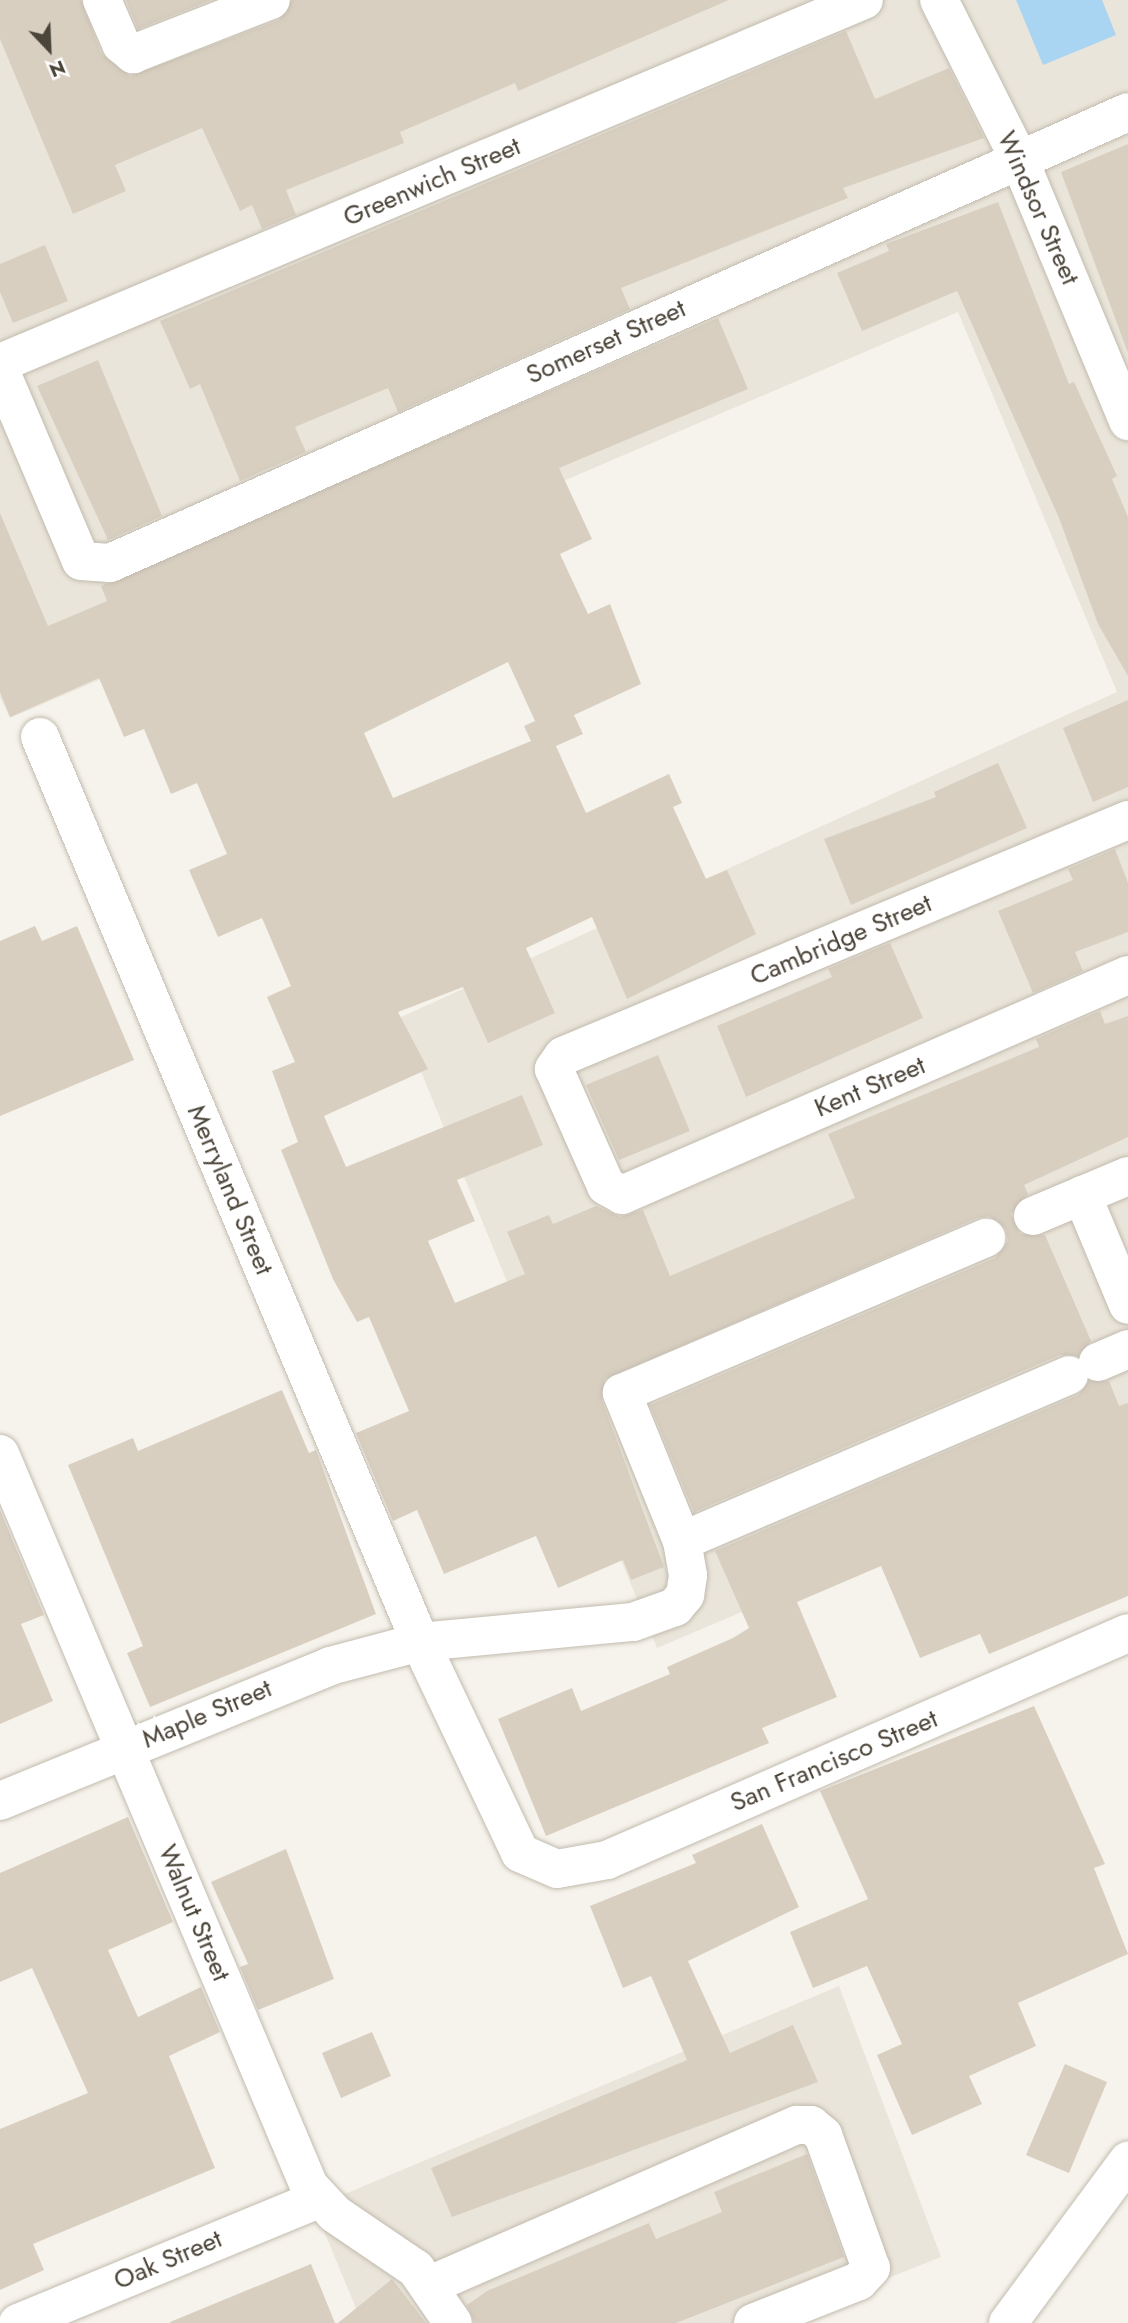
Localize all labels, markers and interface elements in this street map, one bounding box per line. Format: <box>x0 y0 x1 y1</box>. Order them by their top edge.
north arrow <box>14 14 84 84</box>
text: N <box>45 53 70 84</box>
street label: Windsor Street <box>990 127 1086 289</box>
street label: Greenwich Street <box>339 131 525 233</box>
street label: Somerset Street <box>522 293 690 391</box>
street label: Cambridge Street <box>746 888 936 992</box>
street label: Kent Street <box>810 1050 930 1124</box>
street label: Merryland Street <box>180 1100 280 1280</box>
street label: Maple Street <box>138 1673 276 1755</box>
street label: San Francisco Street <box>726 1703 942 1819</box>
street label: Walnut Street <box>151 1840 237 1986</box>
street label: Oak Street <box>109 2223 227 2297</box>

